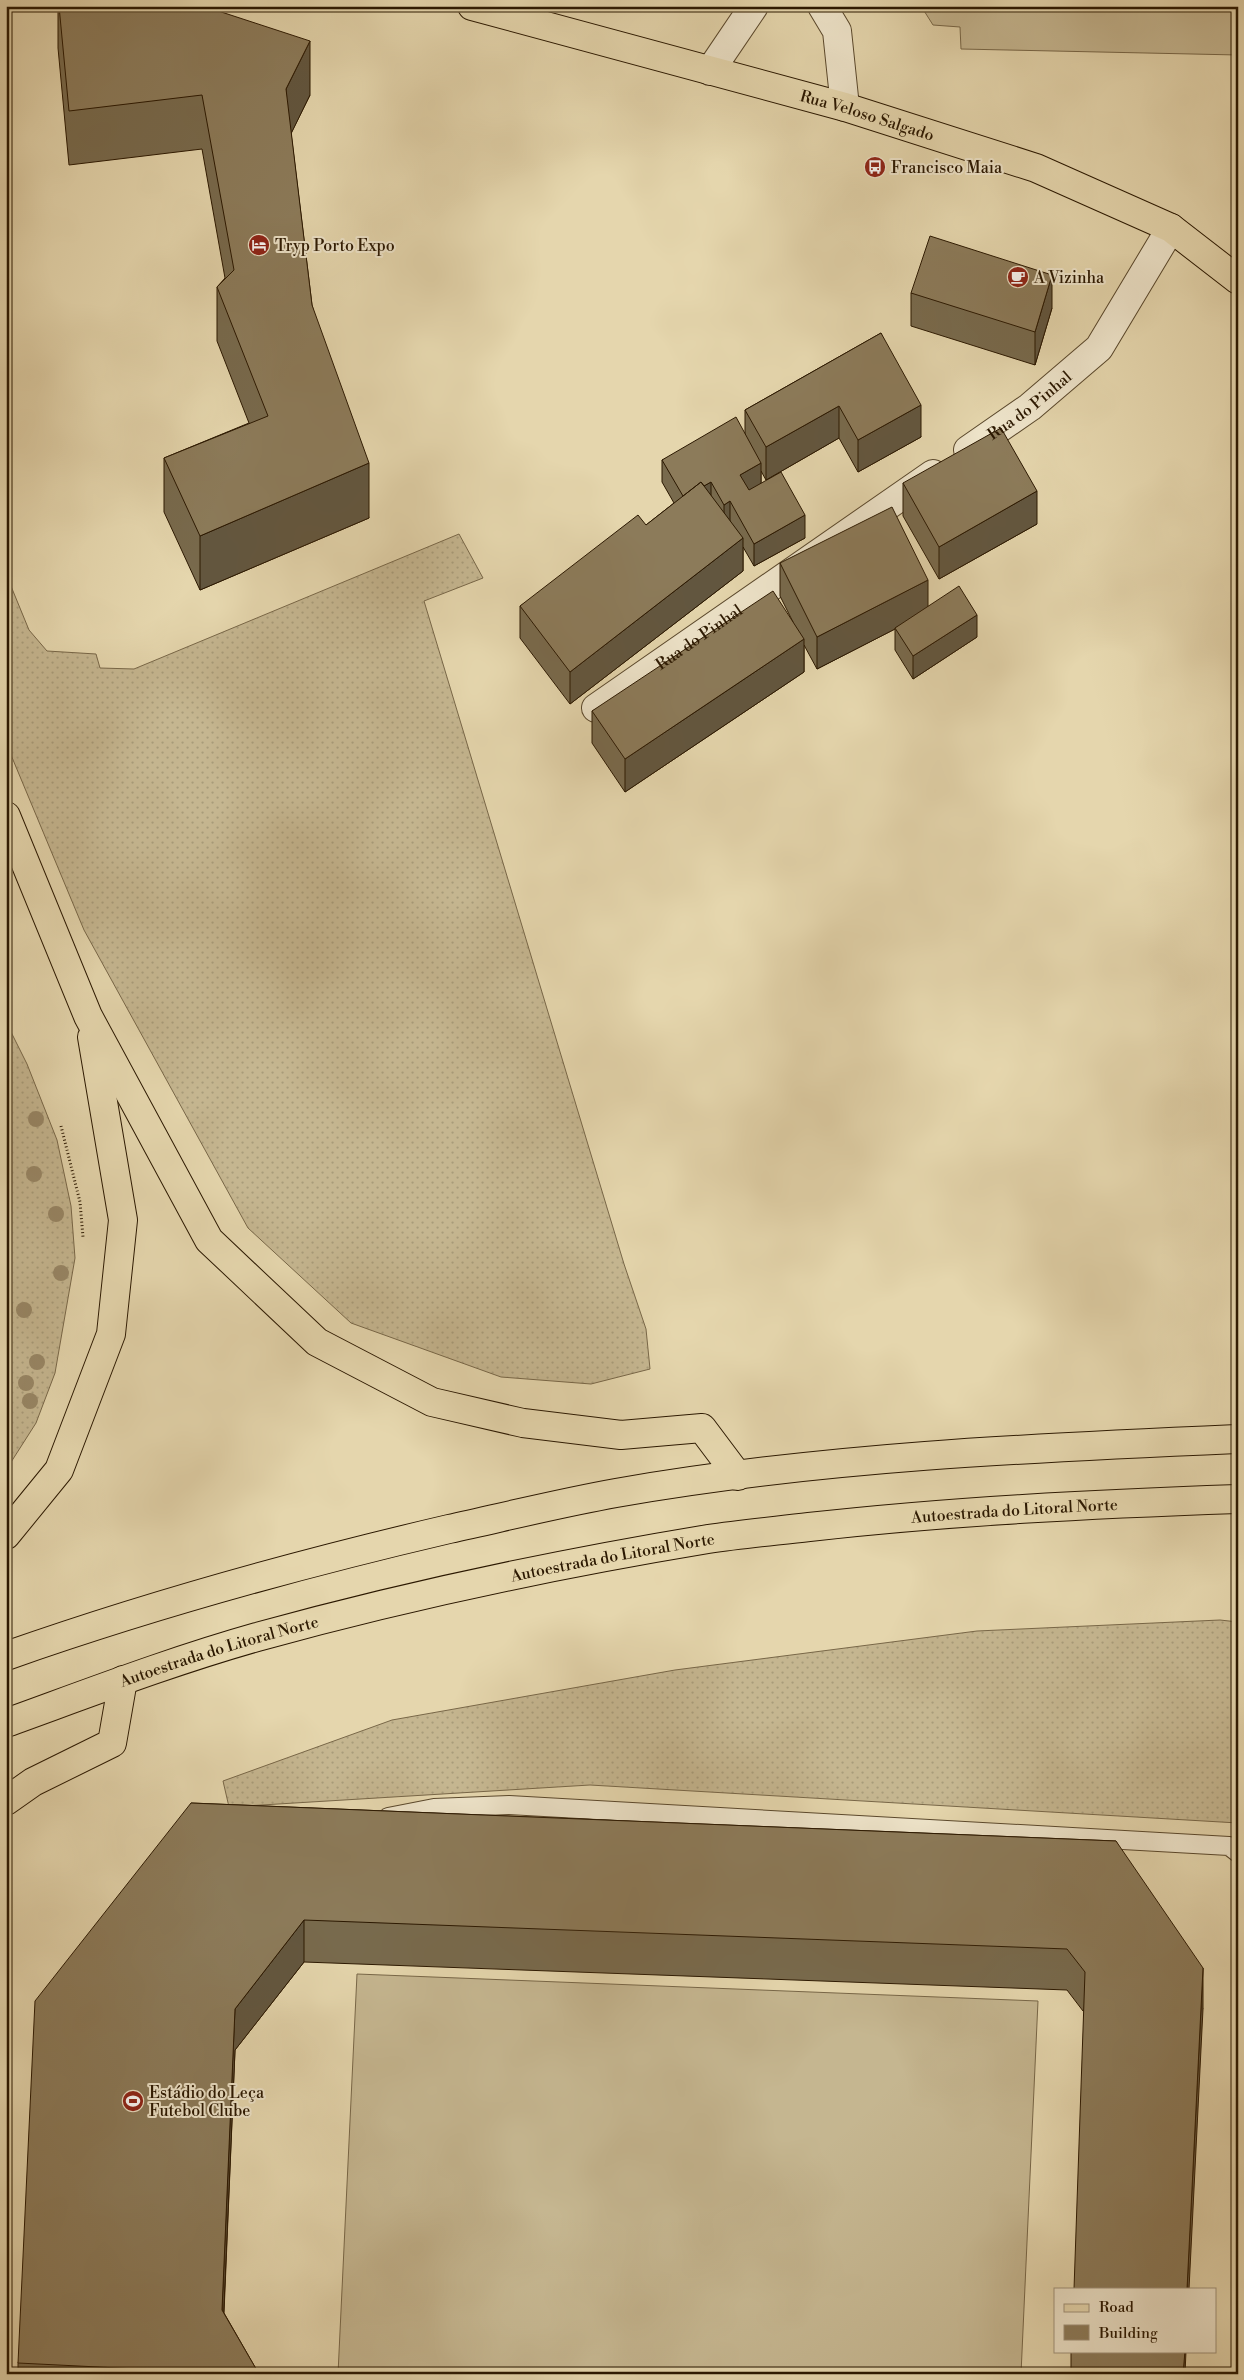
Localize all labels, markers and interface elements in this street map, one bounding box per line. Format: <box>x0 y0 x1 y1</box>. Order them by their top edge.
street label: Rua Veloso Salgado <box>798 86 937 146</box>
bus stop icon: Francisco Maia <box>863 155 887 179</box>
place label: Francisco Maia <box>891 158 1003 178</box>
hotel icon: Tryp Porto Expo <box>247 233 271 257</box>
place label: Tryp Porto Expo <box>275 236 395 256</box>
cafe icon: A Vizinha <box>1006 265 1030 289</box>
place label: A Vizinha <box>1033 268 1105 288</box>
street label: Rua do Pinhal <box>984 367 1076 445</box>
street label: Rua do Pinhal <box>652 600 747 675</box>
street label: Autoestrada do Litoral Norte <box>909 1495 1118 1528</box>
street label: Autoestrada do Litoral Norte <box>508 1529 716 1587</box>
street label: Autoestrada do Litoral Norte <box>116 1612 321 1692</box>
place label: Estádio do Leça Futebol Clube <box>149 2083 265 2121</box>
sports icon: Estádio do Leça Futebol Clube <box>121 2089 145 2113</box>
legend <box>1054 2288 1216 2352</box>
text: Road <box>1099 2298 1134 2317</box>
text: Building <box>1098 2324 1158 2343</box>

